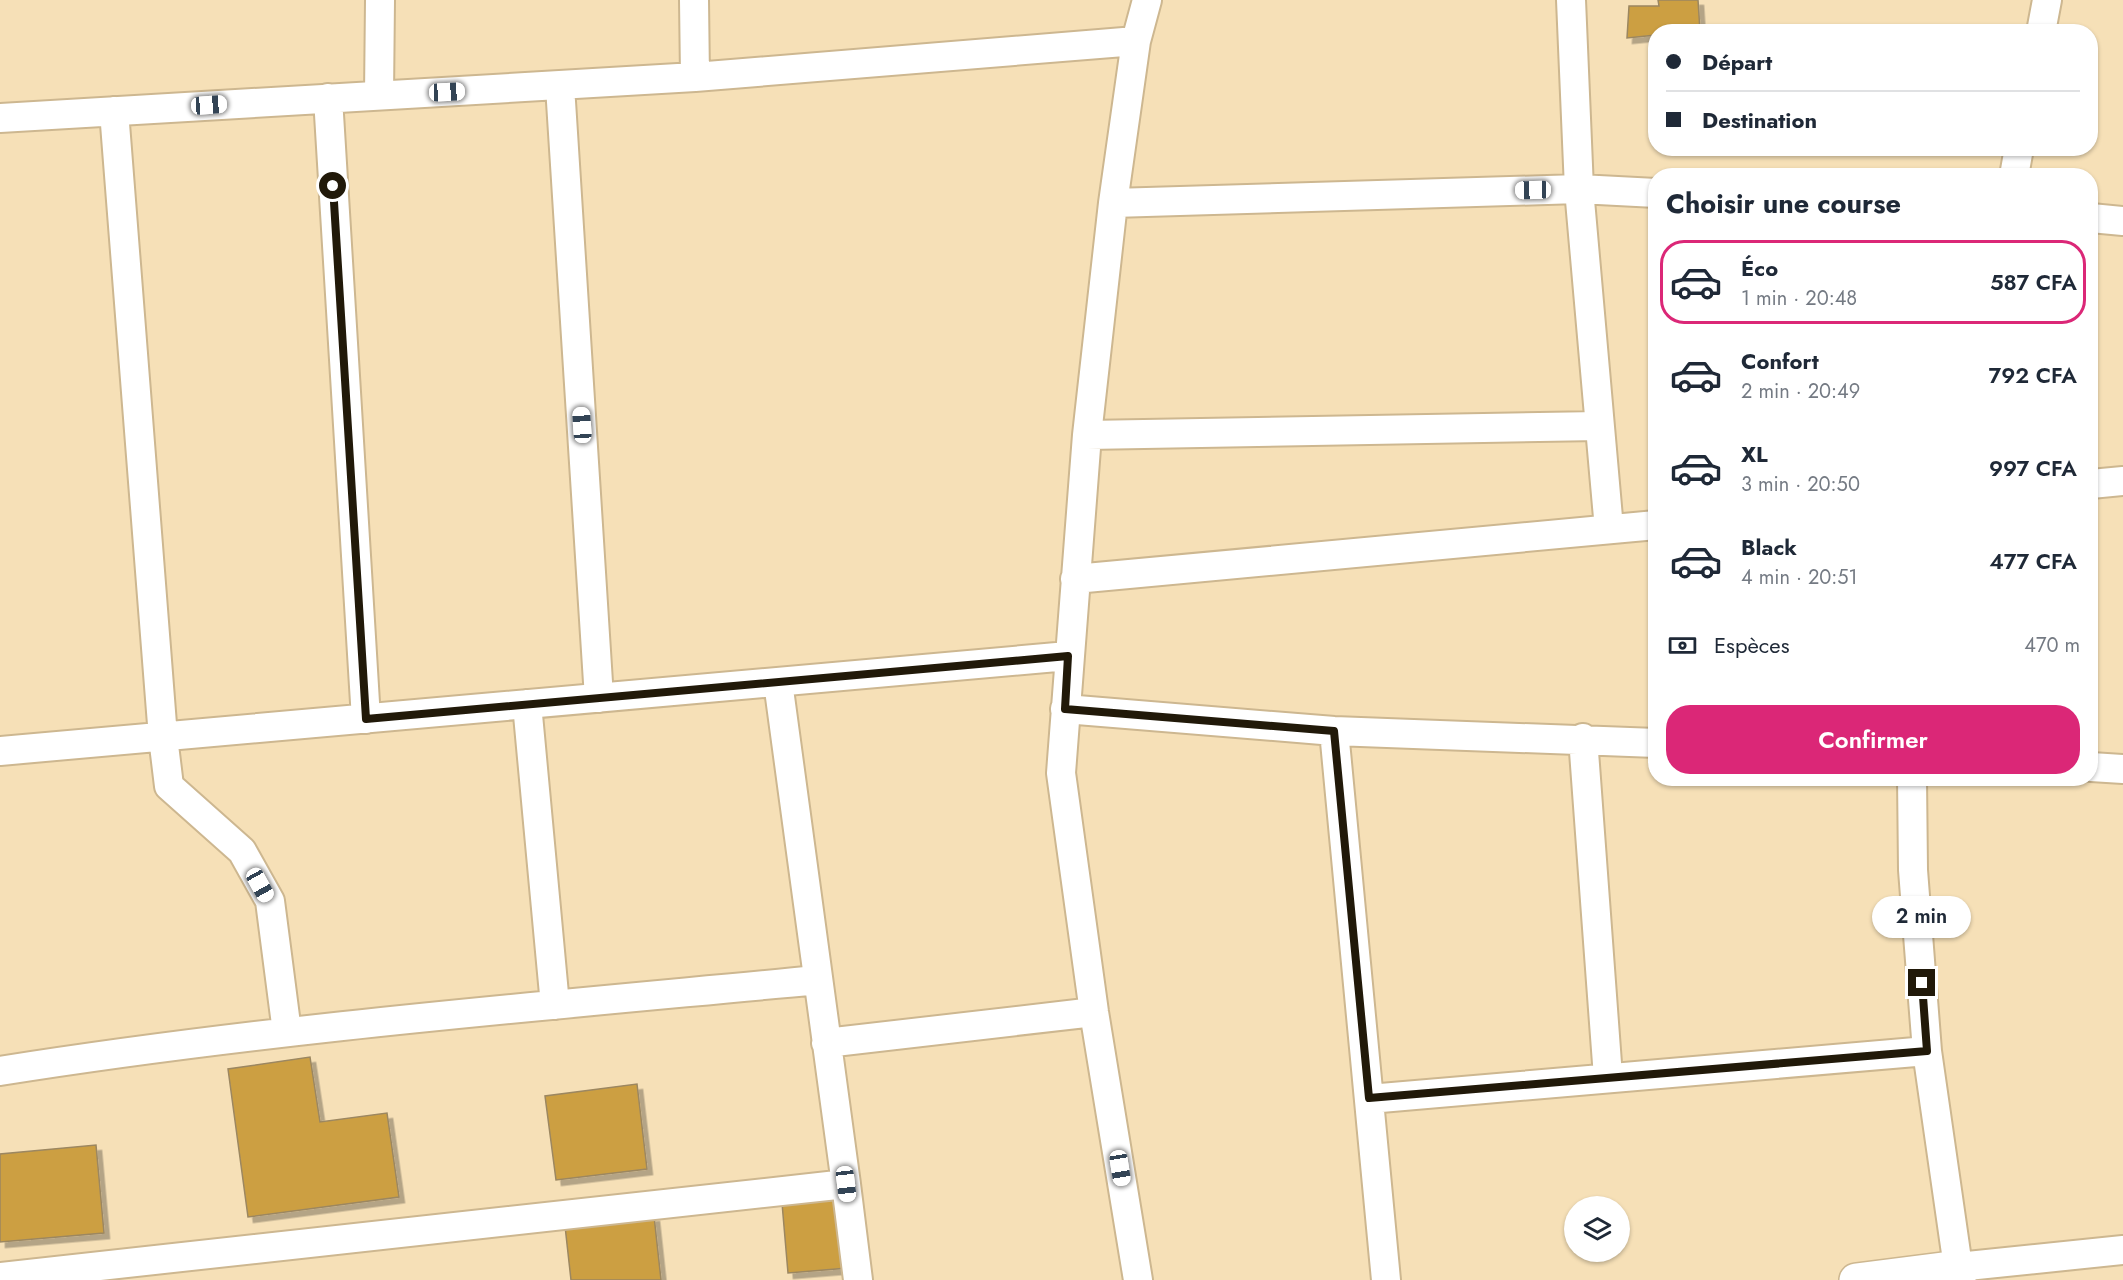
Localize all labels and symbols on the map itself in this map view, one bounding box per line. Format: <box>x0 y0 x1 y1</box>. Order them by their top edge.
car <box>429 82 465 102</box>
car <box>190 95 228 115</box>
route start <box>319 172 346 199</box>
car <box>1515 181 1551 199</box>
car <box>572 406 592 444</box>
car <box>243 865 277 905</box>
callout: 2 min <box>1872 896 1972 938</box>
route end <box>1908 969 1935 996</box>
car <box>1108 1149 1132 1187</box>
car <box>835 1165 857 1203</box>

